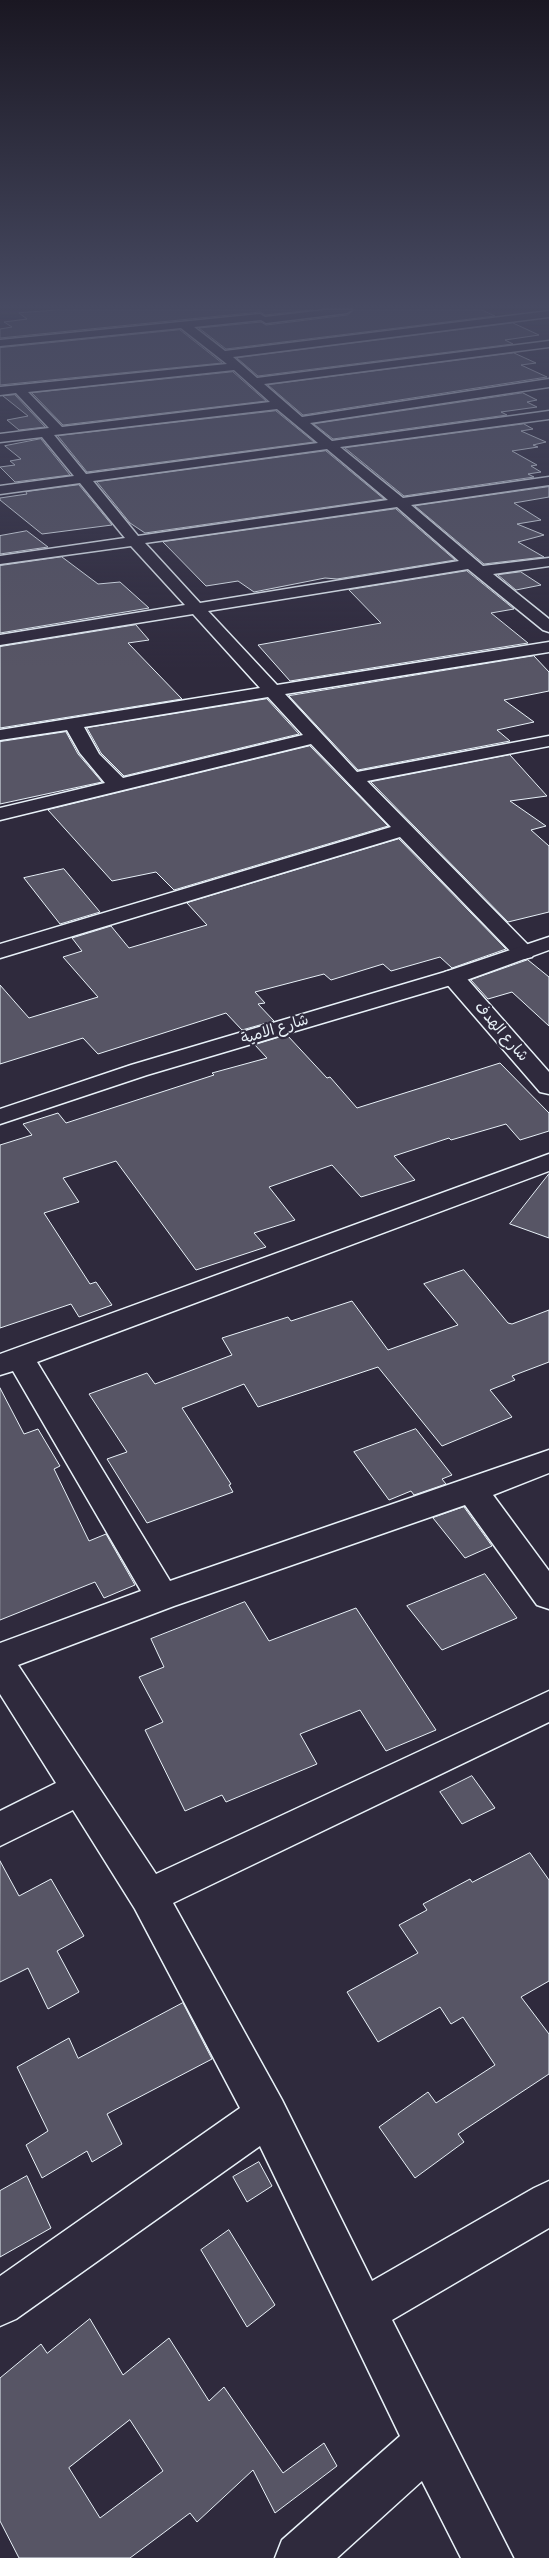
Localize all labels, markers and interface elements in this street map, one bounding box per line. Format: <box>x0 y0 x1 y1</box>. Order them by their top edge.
street label: شارع الهدف <box>470 999 532 1065</box>
street label: شارع الامية <box>239 1011 311 1049</box>

